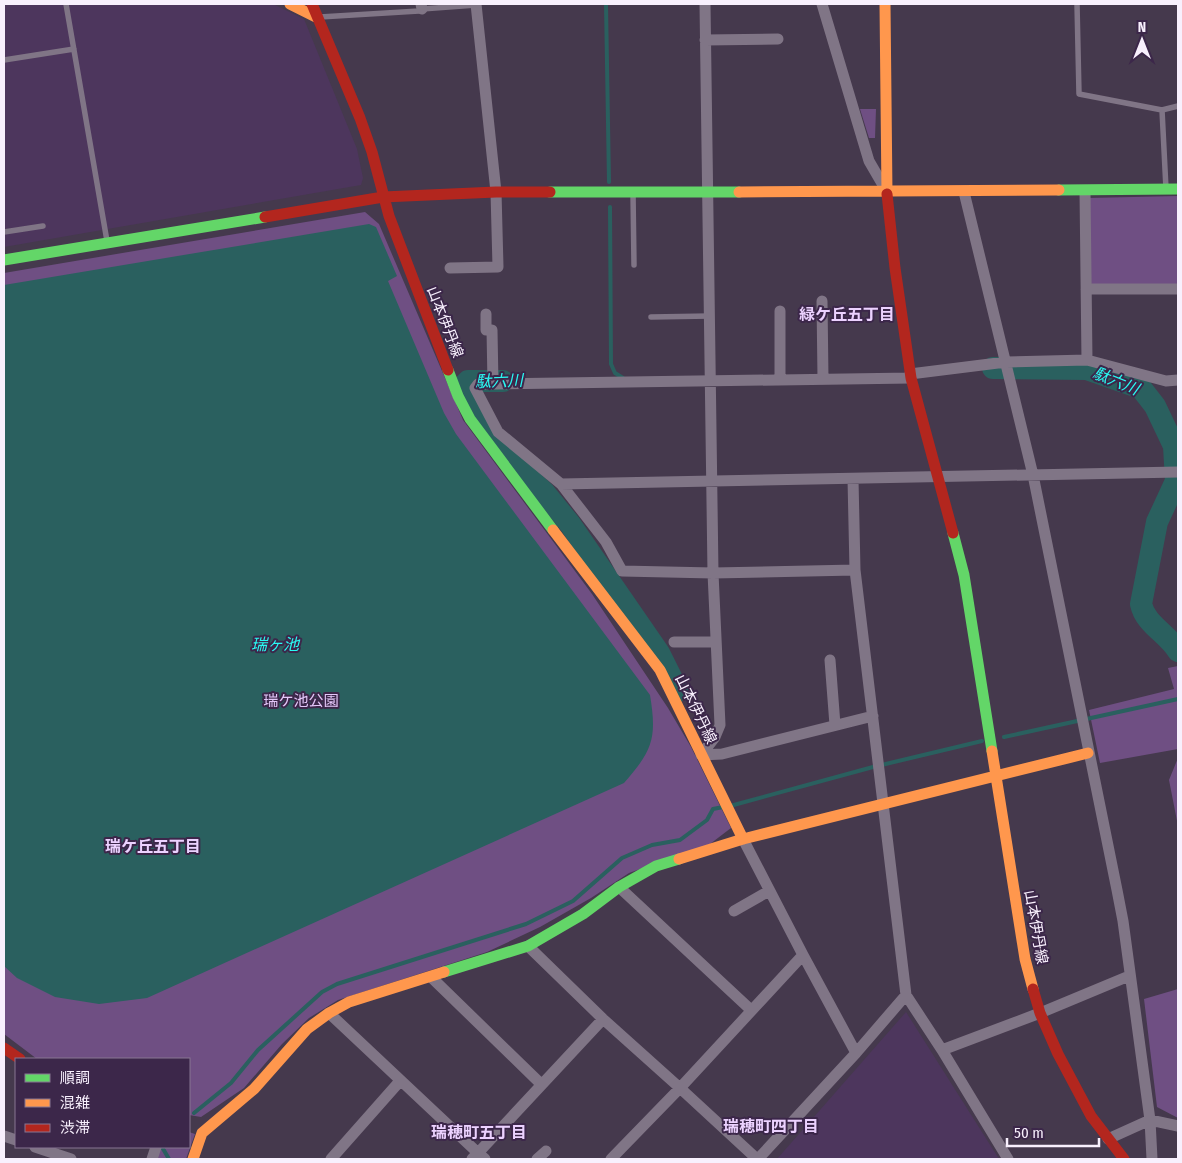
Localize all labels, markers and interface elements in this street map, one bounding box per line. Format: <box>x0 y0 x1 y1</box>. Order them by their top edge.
north arrow <box>1117 15 1167 65</box>
text: N <box>1138 19 1146 36</box>
street label: 山本伊丹線 <box>423 284 467 360</box>
district label: 緑ケ丘五丁目 <box>799 305 895 324</box>
water label: 駄六川 <box>1090 363 1144 400</box>
water label: 駄六川 <box>475 371 525 391</box>
water label: 瑞ヶ池 <box>251 635 301 654</box>
street label: 山本伊丹線 <box>671 671 721 747</box>
park label: 瑞ケ池公園 <box>263 692 339 710</box>
district label: 瑞ケ丘五丁目 <box>105 837 201 856</box>
street label: 山本伊丹線 <box>1021 888 1051 966</box>
legend <box>15 1058 190 1148</box>
text: 順調 <box>60 1069 90 1087</box>
text: 混雑 <box>60 1094 90 1112</box>
scale bar <box>1007 1116 1100 1148</box>
district label: 瑞穂町四丁目 <box>723 1117 819 1136</box>
text: 渋滞 <box>60 1119 90 1137</box>
district label: 瑞穂町五丁目 <box>431 1123 527 1142</box>
text: 50 m <box>1014 1124 1044 1142</box>

